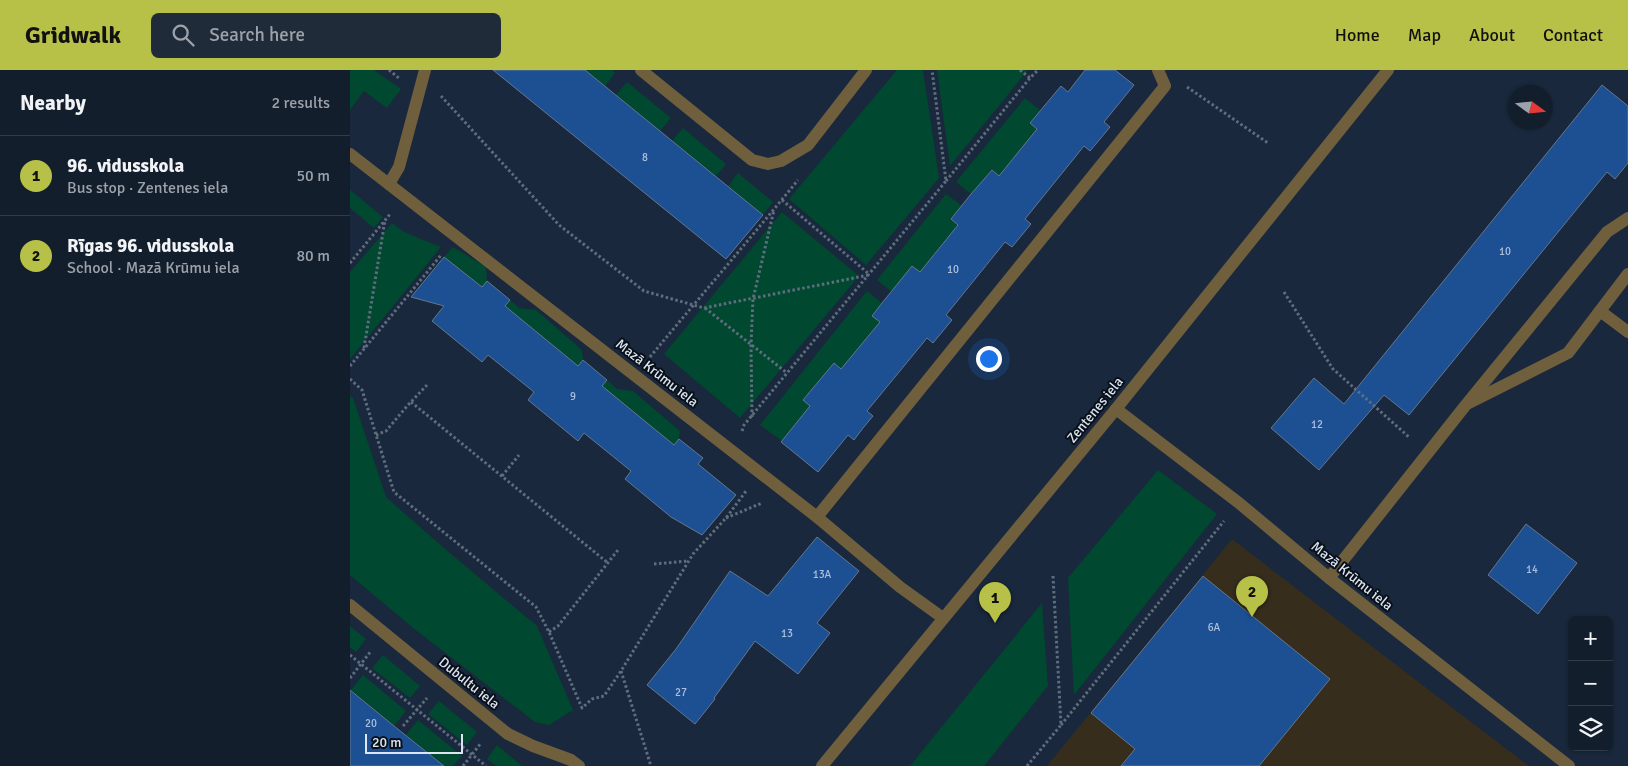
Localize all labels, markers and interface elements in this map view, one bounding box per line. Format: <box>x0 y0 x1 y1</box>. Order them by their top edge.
search box <box>151 13 501 58</box>
text: Gridwalk <box>25 20 121 50</box>
icon: search <box>169 21 197 49</box>
text: Search here <box>209 23 305 47</box>
text: Home <box>1335 24 1380 46</box>
text: Map <box>1408 24 1441 46</box>
text: About <box>1469 24 1515 46</box>
text: Contact <box>1543 24 1603 46</box>
north arrow <box>1508 85 1553 130</box>
text: Nearby <box>20 90 86 116</box>
text: 2 results <box>271 93 330 113</box>
house number: 8 <box>642 151 648 164</box>
text: 96. vidusskola <box>67 154 184 178</box>
text: 1 <box>32 166 40 186</box>
text: 50 m <box>296 166 330 186</box>
text: Bus stop · Zentenes iela <box>67 178 228 198</box>
text: Rīgas 96. vidusskola <box>67 234 234 258</box>
house number: 10 <box>1499 245 1511 258</box>
text: 2 <box>32 246 40 266</box>
text: 80 m <box>296 246 330 266</box>
text: School · Mazā Krūmu iela <box>67 258 240 278</box>
house number: 10 <box>947 263 959 276</box>
street label: Mazā Krūmu iela <box>612 336 702 410</box>
your location <box>976 346 1002 372</box>
street label: Zentenes iela <box>1063 374 1127 446</box>
house number: 9 <box>570 390 576 403</box>
house number: 12 <box>1311 418 1323 431</box>
street label: Mazā Krūmu iela <box>1308 538 1396 614</box>
house number: 14 <box>1526 563 1538 576</box>
house number: 13A <box>813 568 832 581</box>
pin: 2 <box>1236 576 1268 617</box>
pin: 1 <box>979 582 1011 623</box>
map controls <box>1568 616 1613 751</box>
button: + <box>1568 616 1613 661</box>
house number: 6A <box>1208 621 1221 634</box>
house number: 13 <box>781 627 793 640</box>
street label: Dubultu iela <box>435 653 503 713</box>
button: − <box>1568 661 1613 706</box>
house number: 27 <box>675 686 687 699</box>
button: layers <box>1568 706 1613 751</box>
house number: 20 <box>365 717 377 730</box>
scale bar <box>365 731 462 754</box>
text: 20 m <box>372 734 401 751</box>

